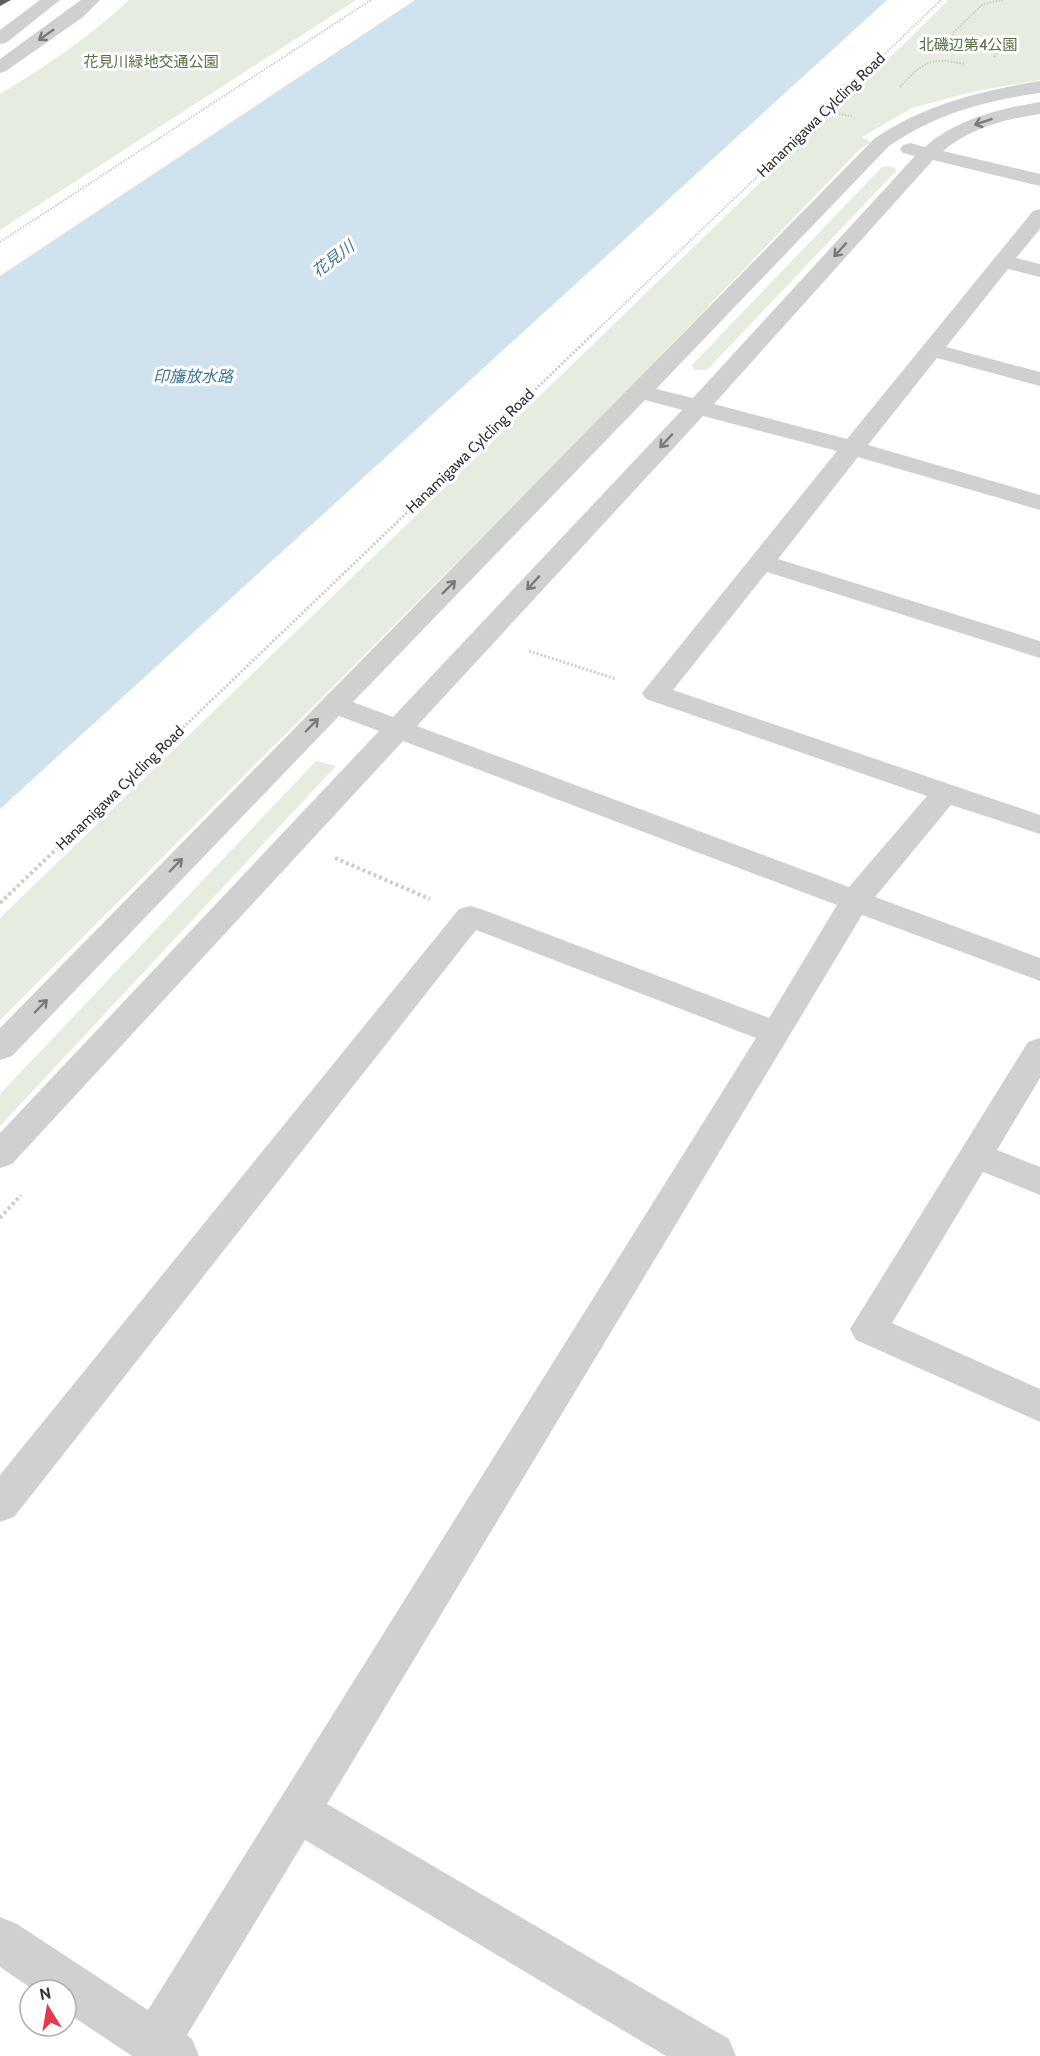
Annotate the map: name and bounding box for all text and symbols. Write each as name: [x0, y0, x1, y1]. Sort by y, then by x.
one-way arrow: [39, 29, 55, 41]
park label: 北磯辺第4公園: [919, 36, 1017, 54]
street label: Hanamigawa Cylcling Road: [753, 49, 889, 181]
park label: 花見川緑地交通公園: [83, 53, 219, 71]
one-way arrow: [974, 117, 993, 128]
water label: 花見川: [308, 236, 359, 281]
one-way arrow: [833, 242, 847, 257]
water label: 印旛放水路: [153, 367, 235, 386]
street label: Hanamigawa Cylcling Road: [402, 385, 538, 517]
one-way arrow: [659, 433, 674, 448]
one-way arrow: [526, 575, 540, 590]
one-way arrow: [441, 579, 456, 594]
one-way arrow: [305, 718, 319, 733]
street label: Hanamigawa Cylcling Road: [52, 722, 188, 854]
one-way arrow: [169, 858, 184, 873]
one-way arrow: [33, 998, 48, 1013]
north arrow: [18, 1978, 78, 2038]
text: N: [38, 1983, 53, 2004]

